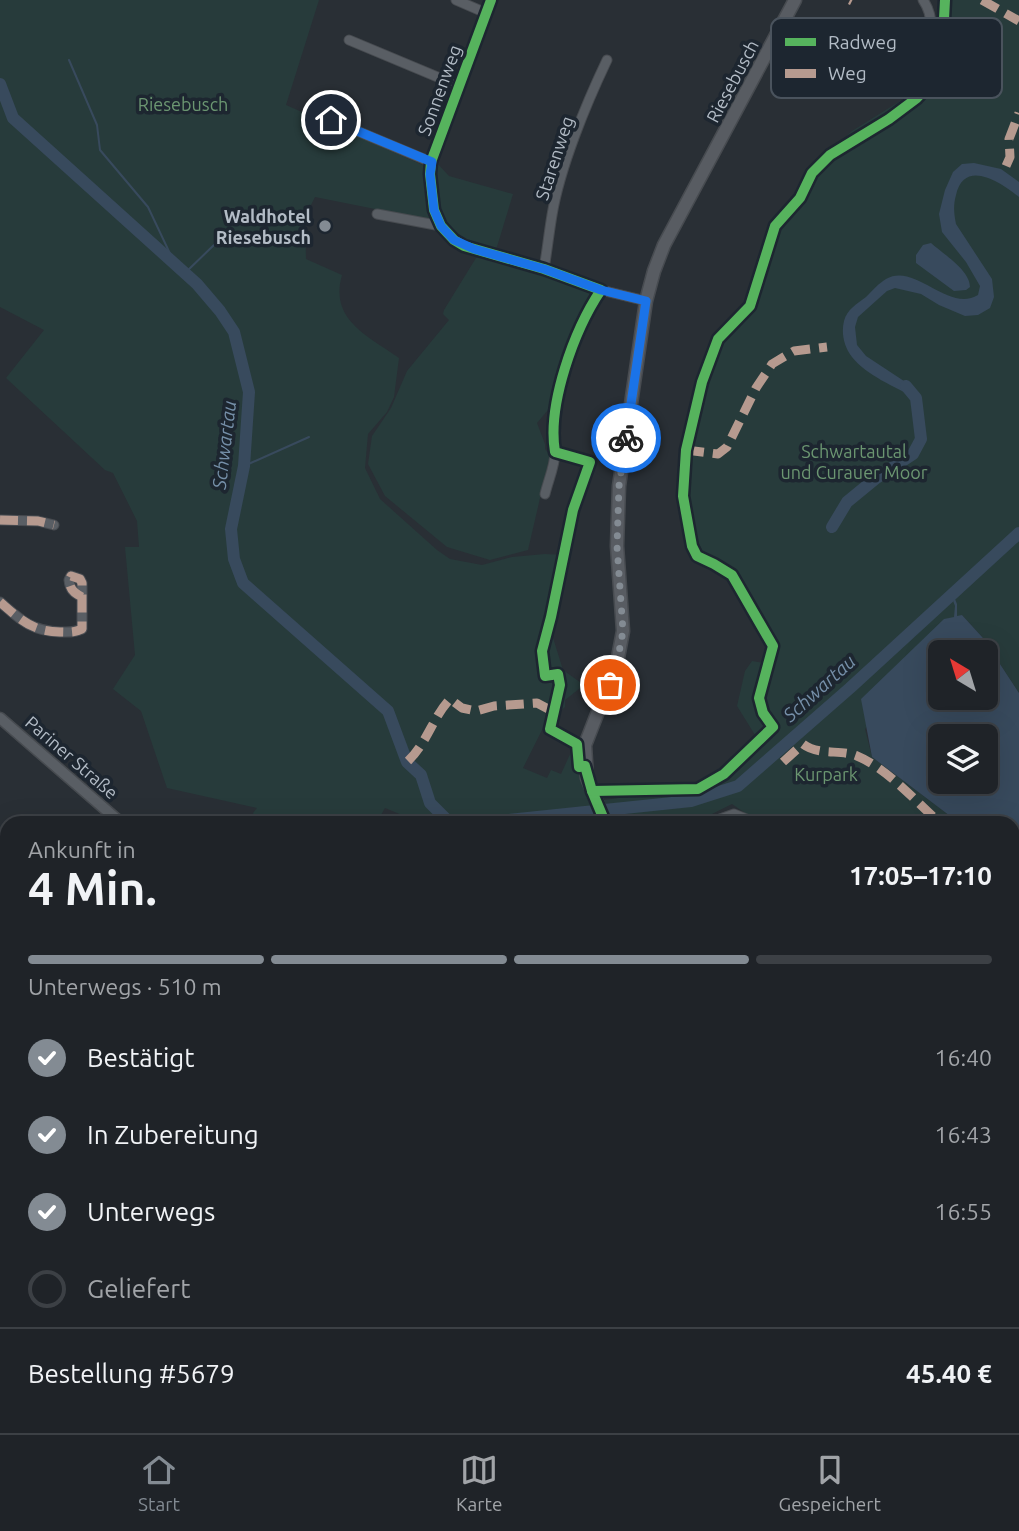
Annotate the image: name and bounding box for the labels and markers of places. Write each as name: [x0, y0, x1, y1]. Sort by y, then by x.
pin: [301, 90, 361, 150]
place label: Waldhotel Riesebusch: [216, 206, 312, 247]
marker: Waldhotel Riesebusch: [317, 218, 333, 234]
pin: [580, 655, 640, 715]

